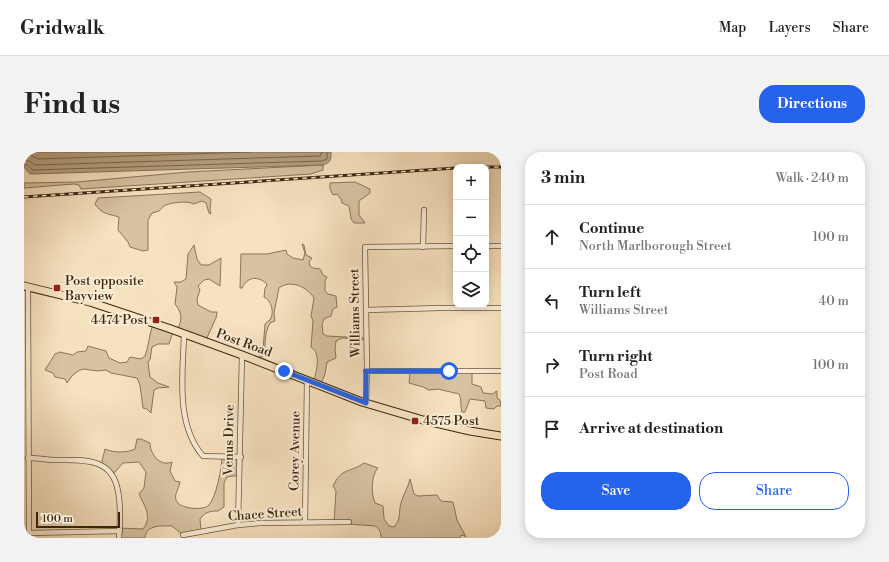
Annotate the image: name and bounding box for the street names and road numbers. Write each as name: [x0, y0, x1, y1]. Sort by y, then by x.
street label: Williams Street: [346, 268, 364, 359]
street label: Post Road: [214, 325, 275, 361]
street label: Venus Drive: [220, 404, 238, 477]
street label: Corey Avenue: [286, 410, 304, 491]
street label: Chace Street: [227, 503, 303, 525]

